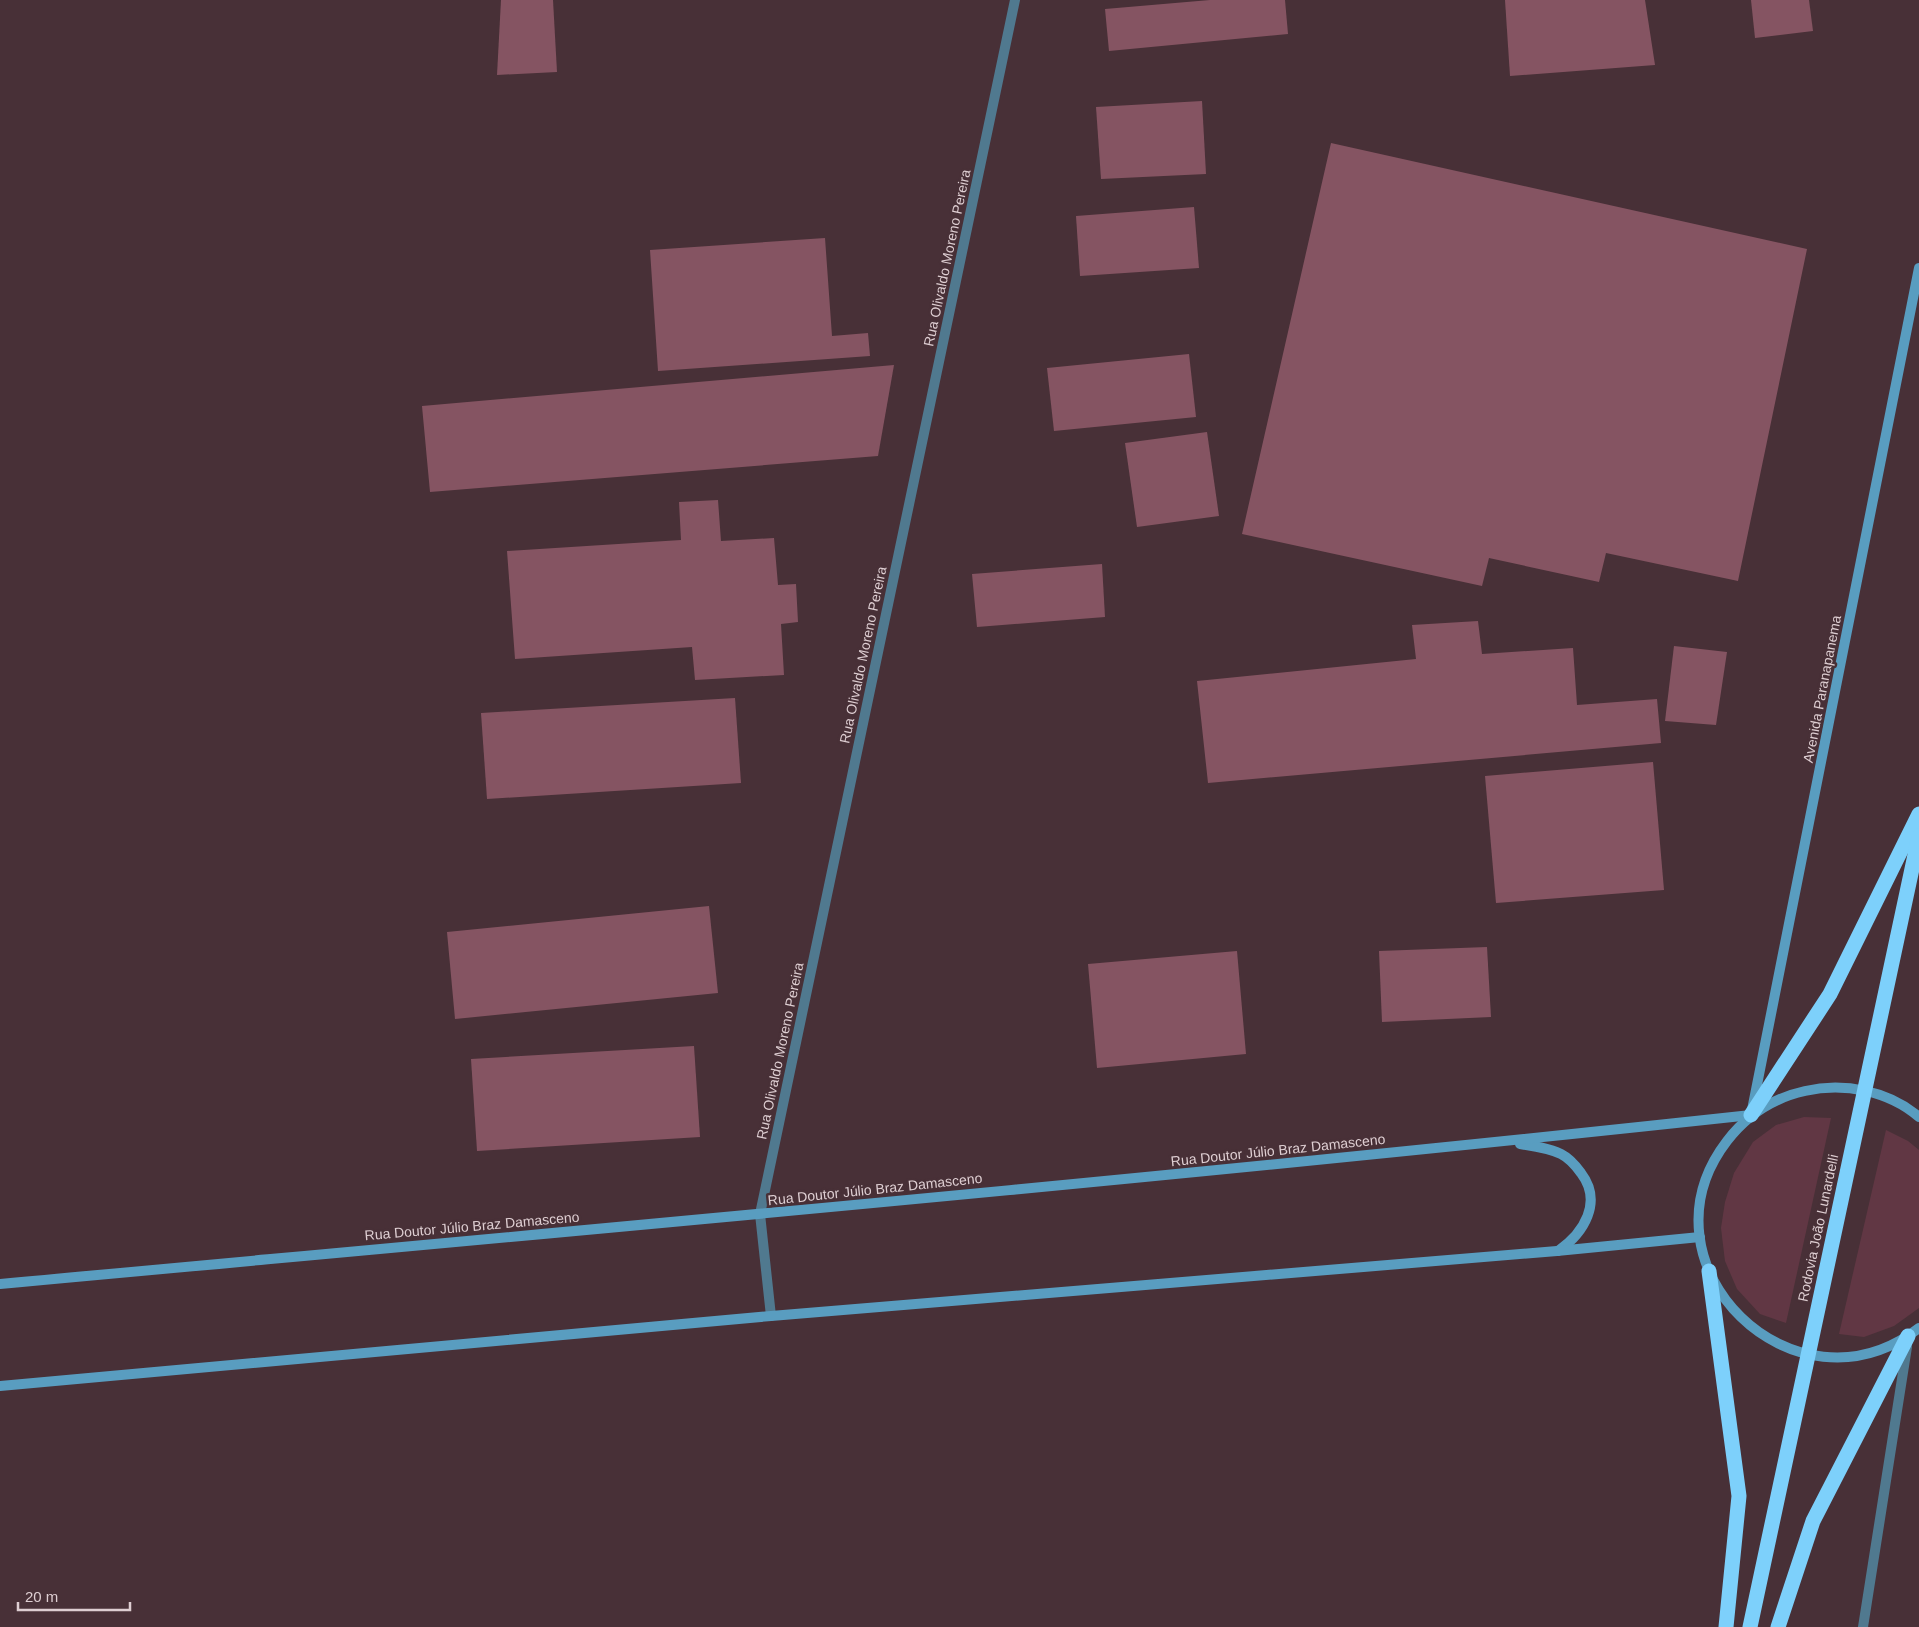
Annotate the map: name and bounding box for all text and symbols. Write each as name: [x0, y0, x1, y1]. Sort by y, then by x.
street label: Rua Olivaldo Moreno Pereira: [920, 168, 974, 348]
street label: Rua Olivaldo Moreno Pereira: [836, 565, 890, 745]
street label: Avenida Paranapanema: [1800, 614, 1844, 764]
street label: Rua Olivaldo Moreno Pereira: [753, 961, 807, 1141]
street label: Rua Doutor Júlio Braz Damasceno: [1170, 1131, 1386, 1169]
street label: Rodovia João Lunardelli: [1795, 1153, 1841, 1303]
street label: Rua Doutor Júlio Braz Damasceno: [767, 1170, 983, 1208]
street label: Rua Doutor Júlio Braz Damasceno: [364, 1209, 580, 1243]
scale bar: [18, 1580, 130, 1612]
text: 20 m: [25, 1588, 58, 1605]

